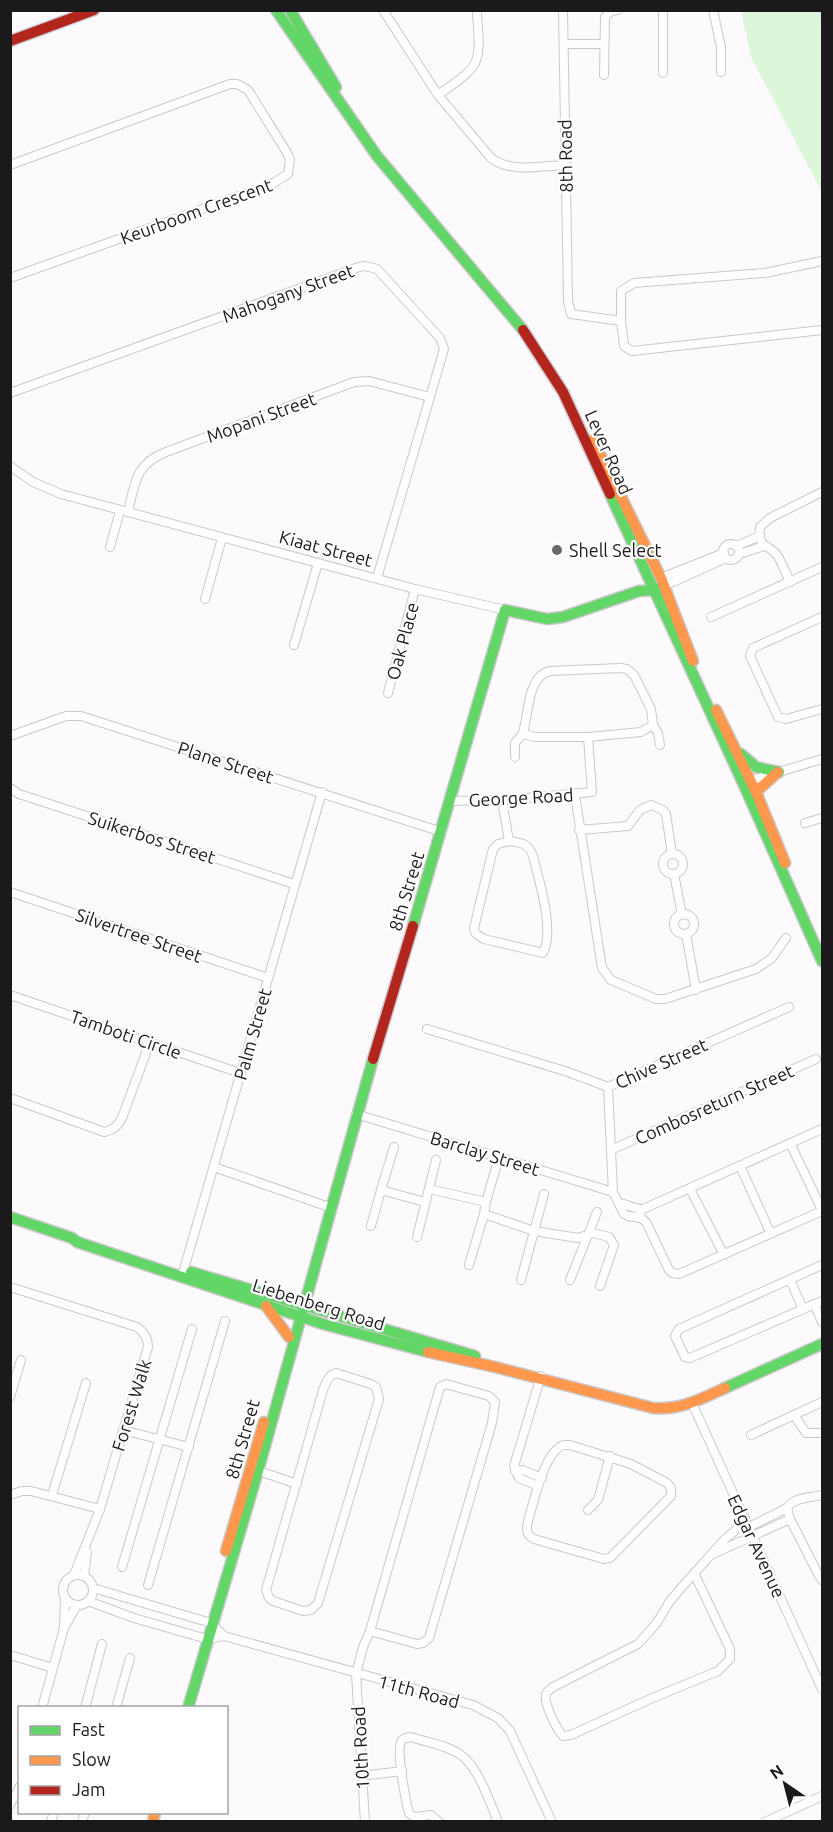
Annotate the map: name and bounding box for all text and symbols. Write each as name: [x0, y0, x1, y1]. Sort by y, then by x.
street label: 8th Road: [554, 119, 576, 193]
street label: Keurboom Crescent: [117, 174, 275, 248]
street label: Mahogany Street: [220, 260, 356, 326]
street label: Mopani Street: [204, 388, 318, 446]
street label: Lever Road: [582, 407, 636, 497]
street label: Kiaat Street: [277, 526, 375, 570]
place label: Shell Select: [569, 540, 662, 560]
marker: Shell Select: [550, 543, 564, 557]
street label: Oak Place: [382, 600, 422, 682]
street label: Plane Street: [176, 737, 276, 787]
street label: George Road: [468, 784, 574, 810]
street label: Suikerbos Street: [86, 807, 218, 867]
street label: 8th Street: [384, 849, 428, 933]
street label: Silvertree Street: [73, 904, 205, 966]
street label: Palm Street: [229, 986, 275, 1082]
street label: Tamboti Circle: [68, 1006, 184, 1062]
street label: Chive Street: [612, 1034, 710, 1092]
street label: Combosreturn Street: [632, 1060, 796, 1148]
street label: Barclay Street: [428, 1127, 542, 1179]
street label: Liebenberg Road: [250, 1274, 388, 1334]
street label: Forest Walk: [108, 1357, 154, 1453]
street label: 8th Street: [221, 1397, 263, 1481]
street label: Edgar Avenue: [724, 1491, 790, 1601]
street label: 11th Road: [376, 1671, 462, 1711]
legend: [18, 1706, 228, 1814]
street label: 10th Road: [348, 1706, 372, 1790]
text: Fast: [72, 1719, 105, 1739]
text: Slow: [72, 1749, 111, 1769]
north arrow: [755, 1754, 815, 1814]
text: N: [766, 1761, 786, 1783]
text: Jam: [72, 1779, 106, 1799]

